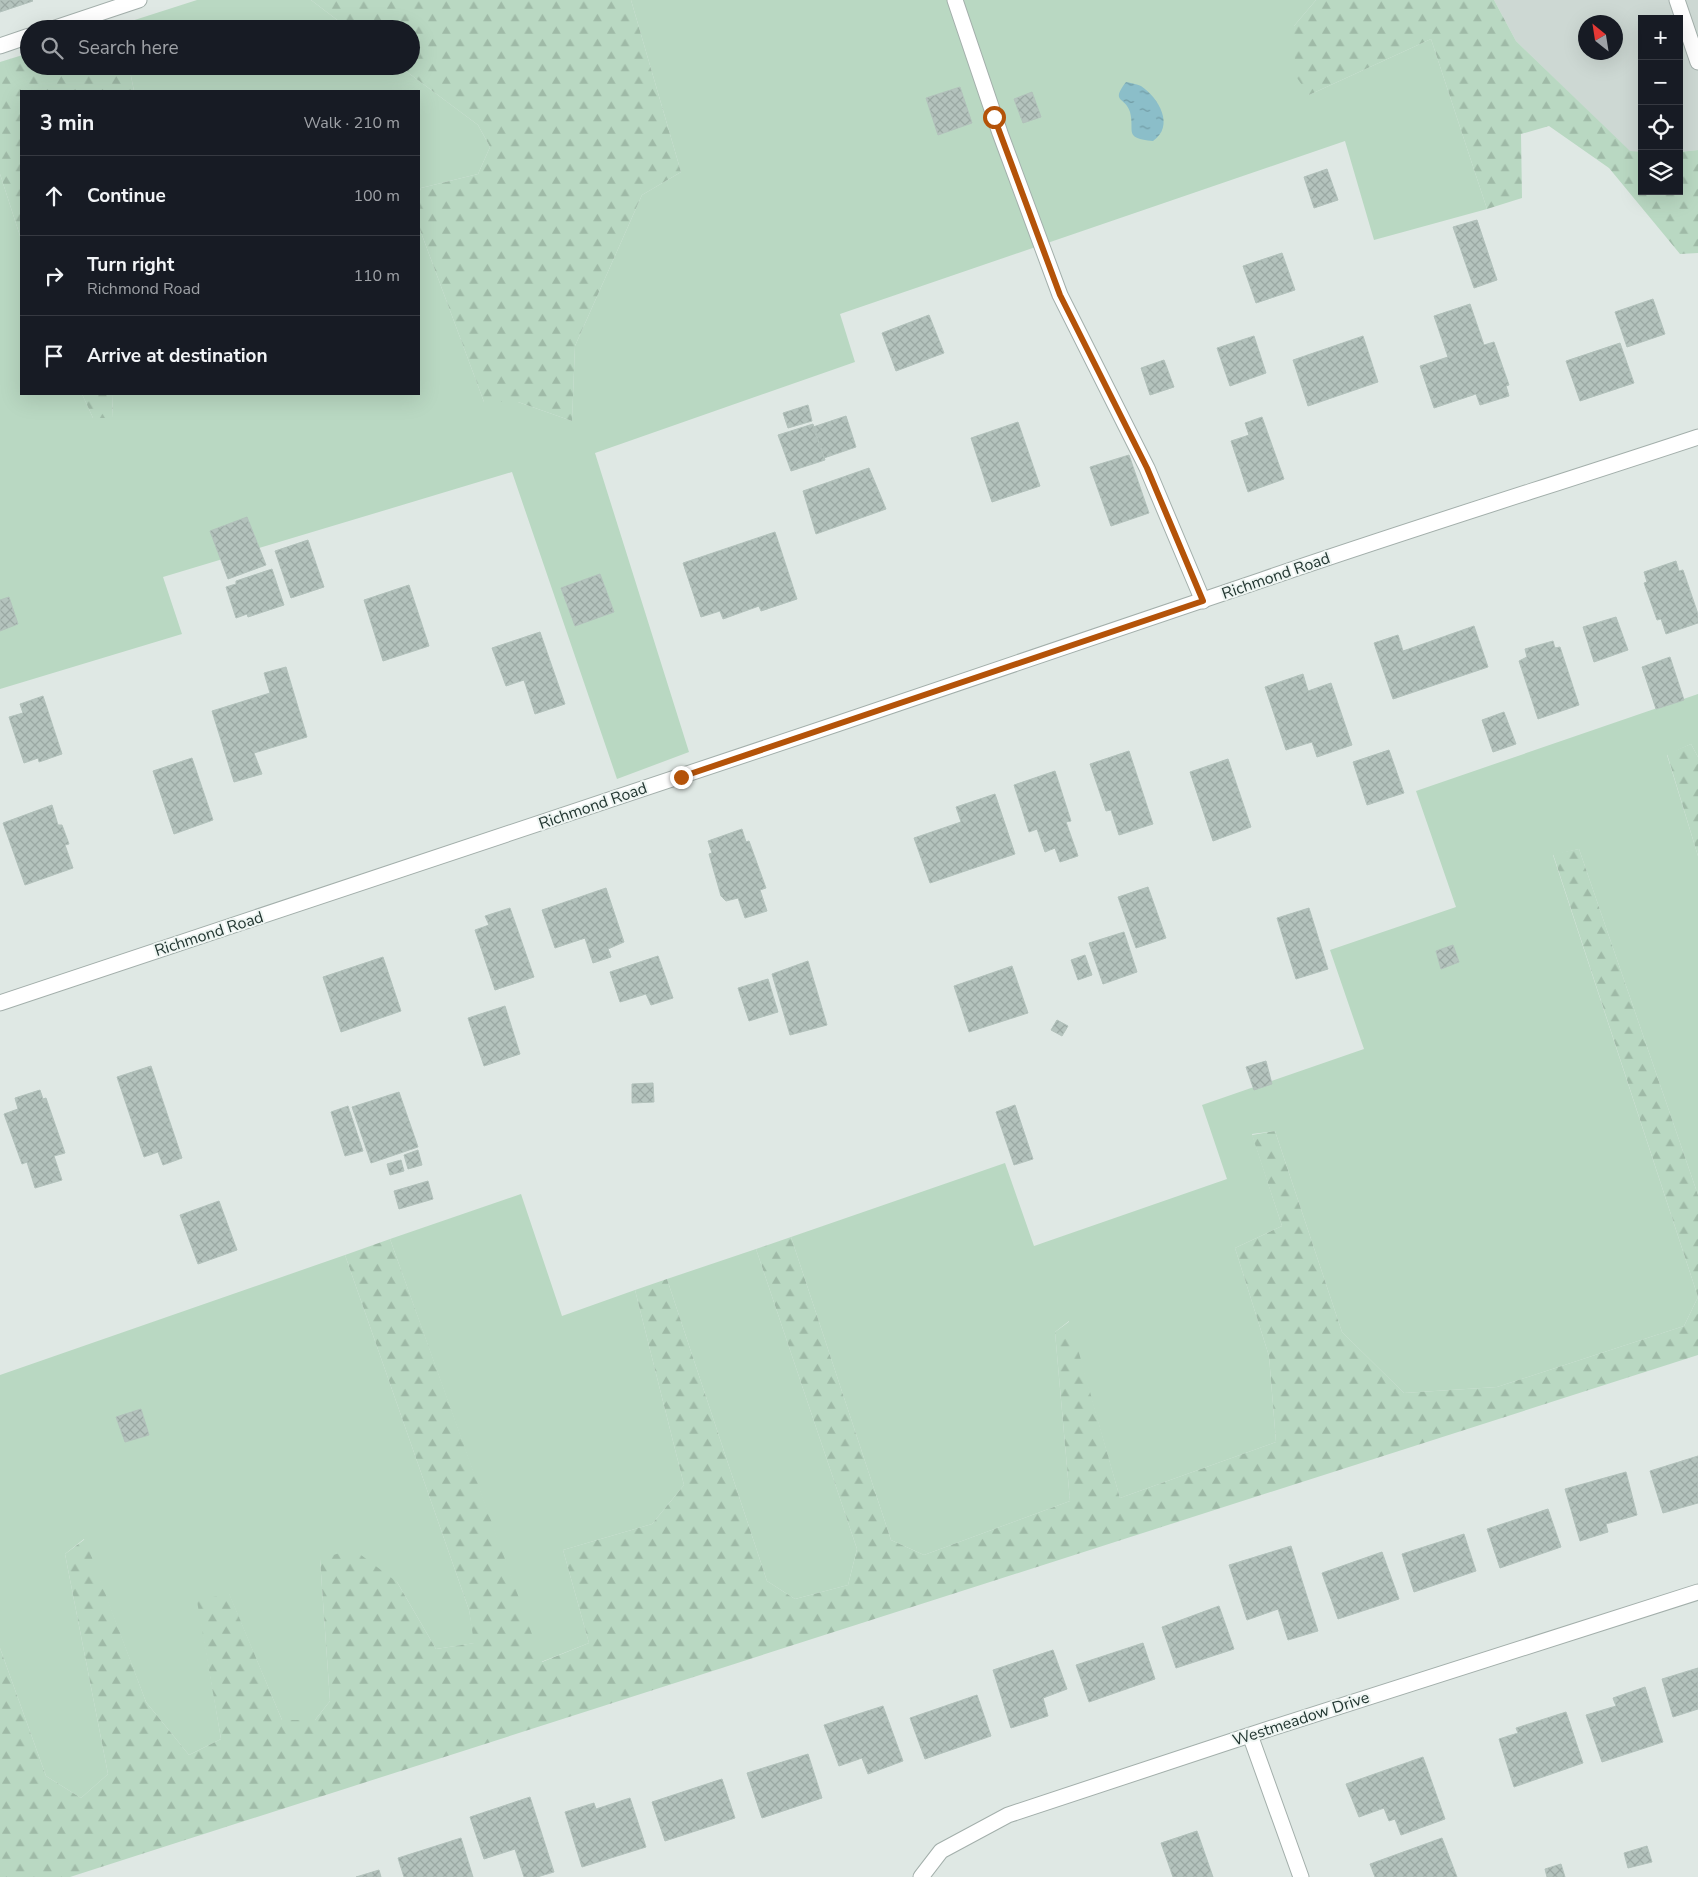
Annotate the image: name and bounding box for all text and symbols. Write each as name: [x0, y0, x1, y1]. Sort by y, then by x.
north arrow: [1578, 15, 1623, 60]
map controls: [1638, 15, 1683, 195]
button: +: [1638, 15, 1683, 60]
search box: [20, 20, 420, 75]
icon: search: [38, 34, 66, 62]
text: Search here: [78, 35, 179, 61]
button: −: [1638, 60, 1683, 105]
button: locate: [1638, 105, 1683, 150]
route start: [983, 106, 1006, 129]
text: 3 min: [40, 109, 94, 137]
text: Walk · 210 m: [304, 112, 400, 134]
button: layers: [1638, 150, 1683, 195]
icon: ahead: [40, 182, 68, 210]
text: Continue: [87, 183, 166, 209]
text: 100 m: [353, 185, 400, 207]
text: Turn right: [87, 252, 174, 278]
icon: right: [40, 262, 68, 290]
text: 110 m: [353, 265, 400, 287]
text: Richmond Road: [87, 278, 200, 300]
icon: arrive: [40, 342, 68, 370]
text: Arrive at destination: [87, 343, 268, 369]
street label: Richmond Road: [1219, 547, 1333, 605]
route end: [670, 766, 693, 789]
street label: Richmond Road: [536, 777, 650, 835]
street label: Richmond Road: [152, 906, 266, 962]
street label: Westmeadow Drive: [1230, 1686, 1372, 1752]

